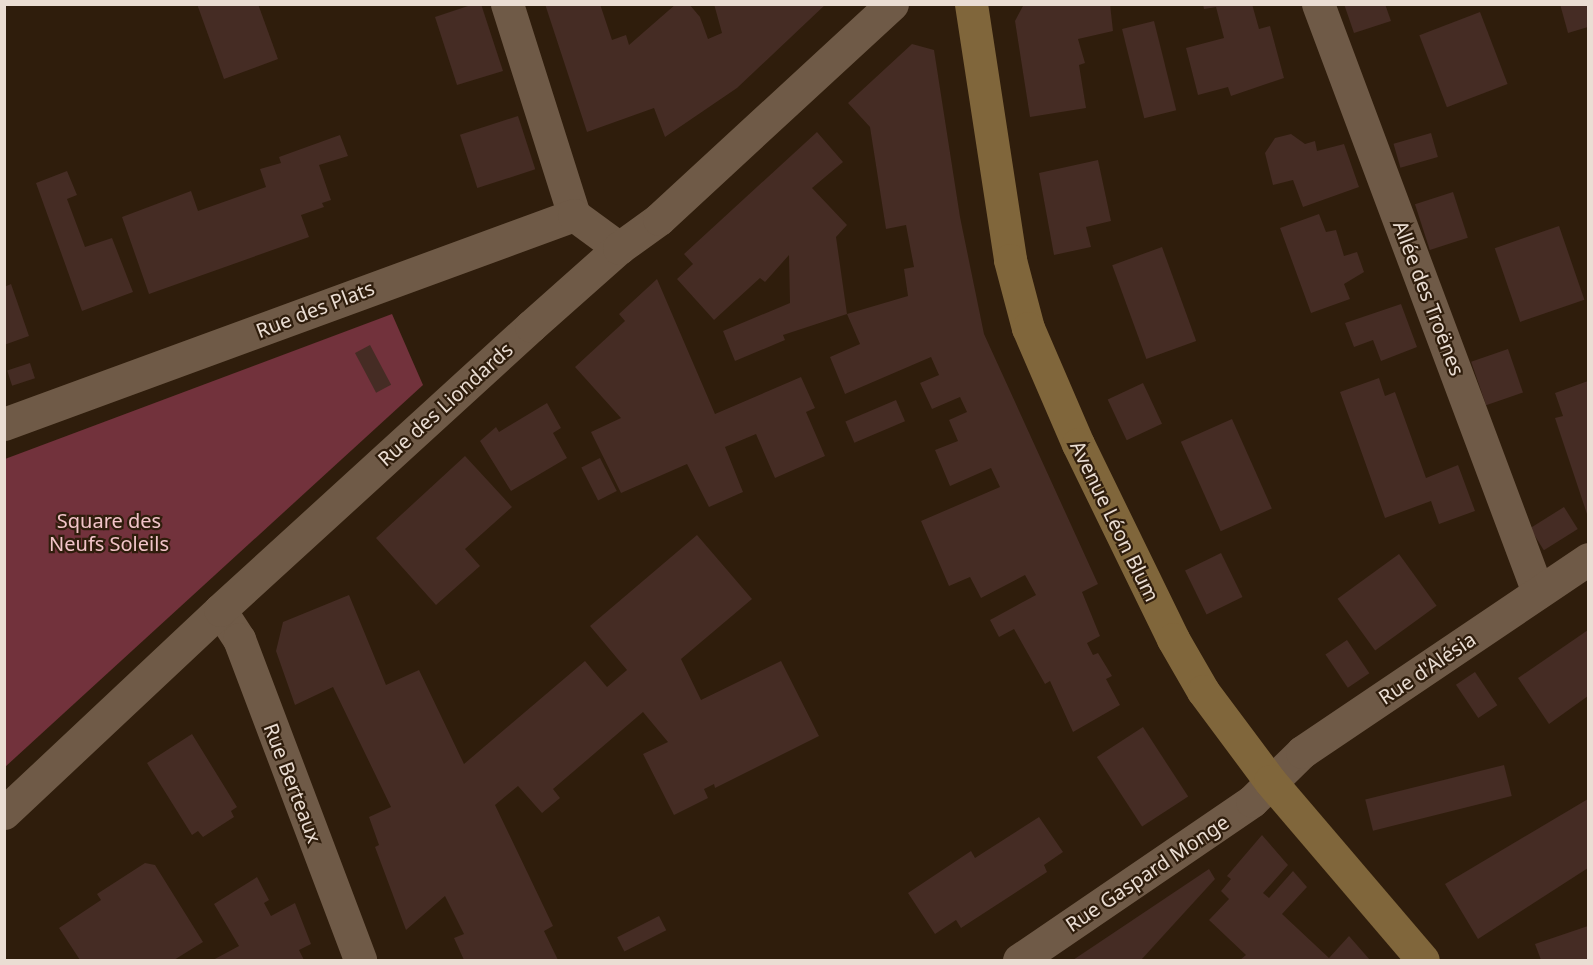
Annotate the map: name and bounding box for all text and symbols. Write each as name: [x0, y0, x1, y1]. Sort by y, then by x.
street label: Allée des Troënes: [1388, 217, 1470, 379]
street label: Rue des Plats: [252, 275, 378, 343]
street label: Rue des Liondards: [373, 337, 517, 471]
street label: Avenue Léon Blum: [1066, 437, 1164, 605]
park label: Square des Neufs Soleils: [49, 509, 169, 556]
street label: Rue d'Alésia: [1374, 627, 1480, 709]
street label: Rue Berteaux: [259, 720, 327, 846]
street label: Rue Gaspard Monge: [1061, 809, 1233, 937]

